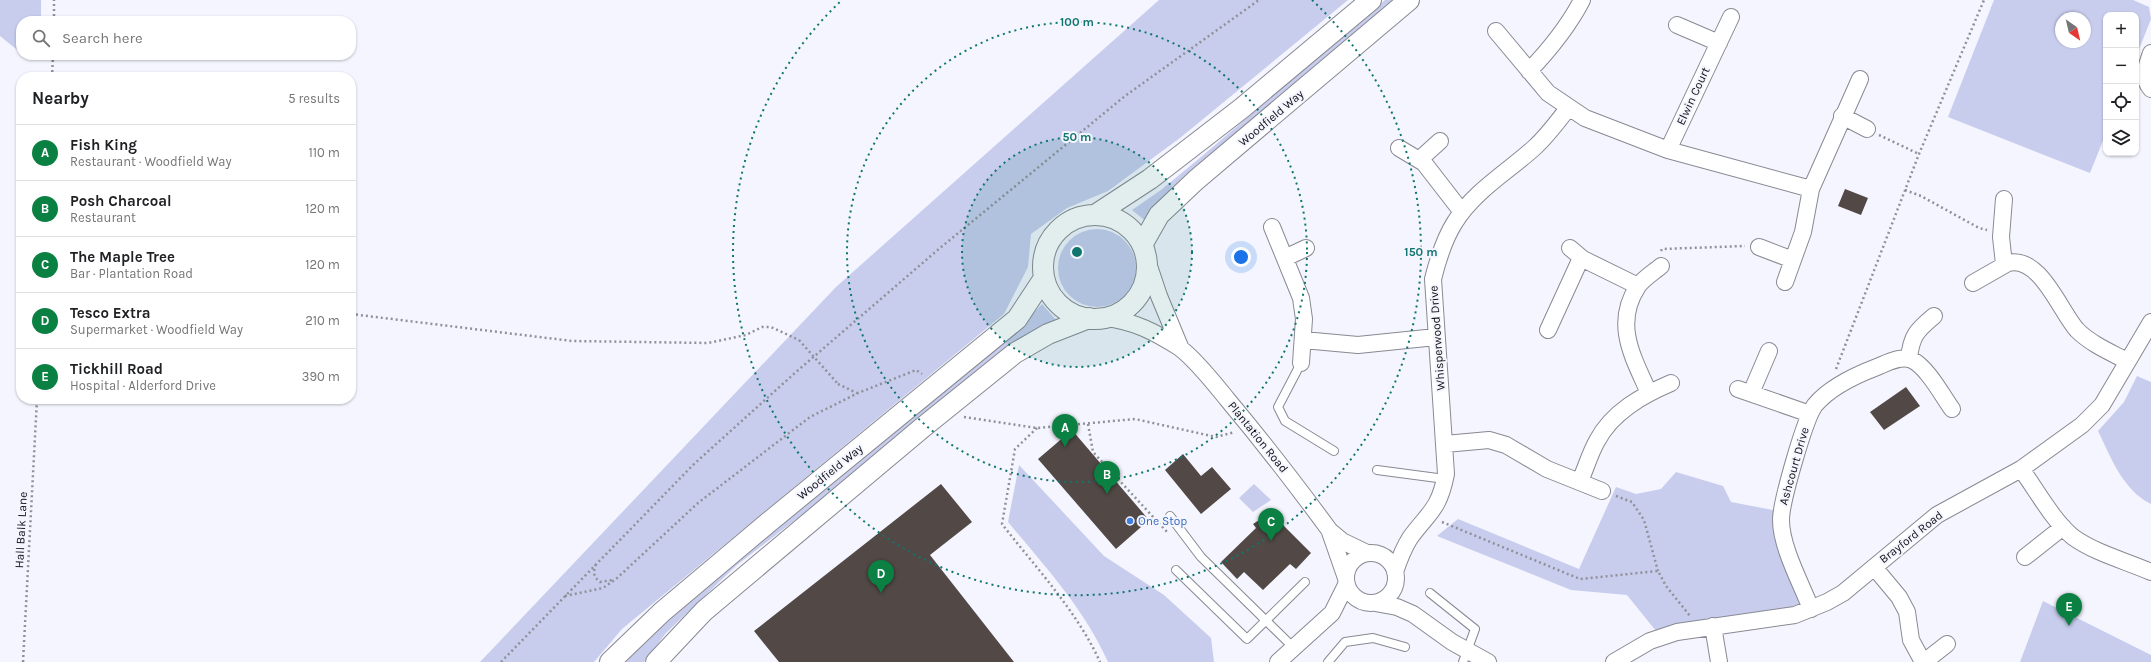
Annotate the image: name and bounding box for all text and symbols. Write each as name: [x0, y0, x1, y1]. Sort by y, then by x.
north arrow: [2055, 12, 2091, 48]
map controls: [2103, 12, 2139, 156]
button: +: [2103, 12, 2139, 48]
text: 100 m: [1060, 15, 1094, 29]
search box: [16, 16, 356, 60]
icon: search: [30, 27, 52, 49]
text: Search here: [62, 29, 143, 47]
button: −: [2103, 48, 2139, 84]
street label: Elwin Court: [1673, 64, 1713, 127]
button: locate: [2103, 84, 2139, 120]
street label: Woodfield Way: [1236, 87, 1307, 149]
text: Nearby: [32, 88, 89, 108]
text: 5 results: [288, 91, 340, 106]
button: layers: [2103, 120, 2139, 156]
text: 50 m: [1063, 130, 1092, 144]
text: Fish King: [70, 136, 137, 154]
text: A: [41, 145, 49, 160]
text: 110 m: [308, 145, 340, 160]
text: Restaurant · Woodfield Way: [70, 154, 231, 169]
text: Posh Charcoal: [70, 192, 172, 210]
text: B: [41, 201, 49, 216]
text: 120 m: [305, 201, 340, 216]
text: Restaurant: [70, 210, 136, 225]
centre of rings: [1070, 245, 1084, 259]
text: 150 m: [1404, 245, 1438, 259]
your location: [1231, 247, 1251, 267]
text: The Maple Tree: [70, 248, 175, 266]
text: C: [41, 257, 49, 272]
text: 120 m: [305, 257, 340, 272]
text: Bar · Plantation Road: [70, 266, 193, 281]
street label: Whisperwood Drive: [1426, 285, 1448, 391]
text: Tesco Extra: [70, 304, 151, 322]
text: D: [41, 313, 49, 328]
text: 210 m: [305, 313, 340, 328]
text: Supermarket · Woodfield Way: [70, 322, 243, 337]
text: Tickhill Road: [70, 360, 163, 378]
text: E: [41, 369, 49, 384]
text: 390 m: [302, 369, 340, 384]
text: Hospital · Alderford Drive: [70, 378, 216, 393]
street label: Plantation Road: [1225, 399, 1291, 475]
pin: A: [1052, 414, 1078, 447]
street label: Ashcourt Drive: [1776, 426, 1812, 506]
street label: Woodfield Way: [794, 441, 866, 503]
pin: B: [1094, 461, 1120, 494]
street label: Hall Balk Lane: [12, 491, 30, 569]
pin: C: [1258, 508, 1284, 541]
street label: Brayford Road: [1877, 508, 1945, 566]
place label: One Stop: [1138, 514, 1187, 528]
marker: One Stop: [1125, 516, 1135, 526]
pin: D: [868, 560, 894, 593]
pin: E: [2056, 593, 2082, 626]

